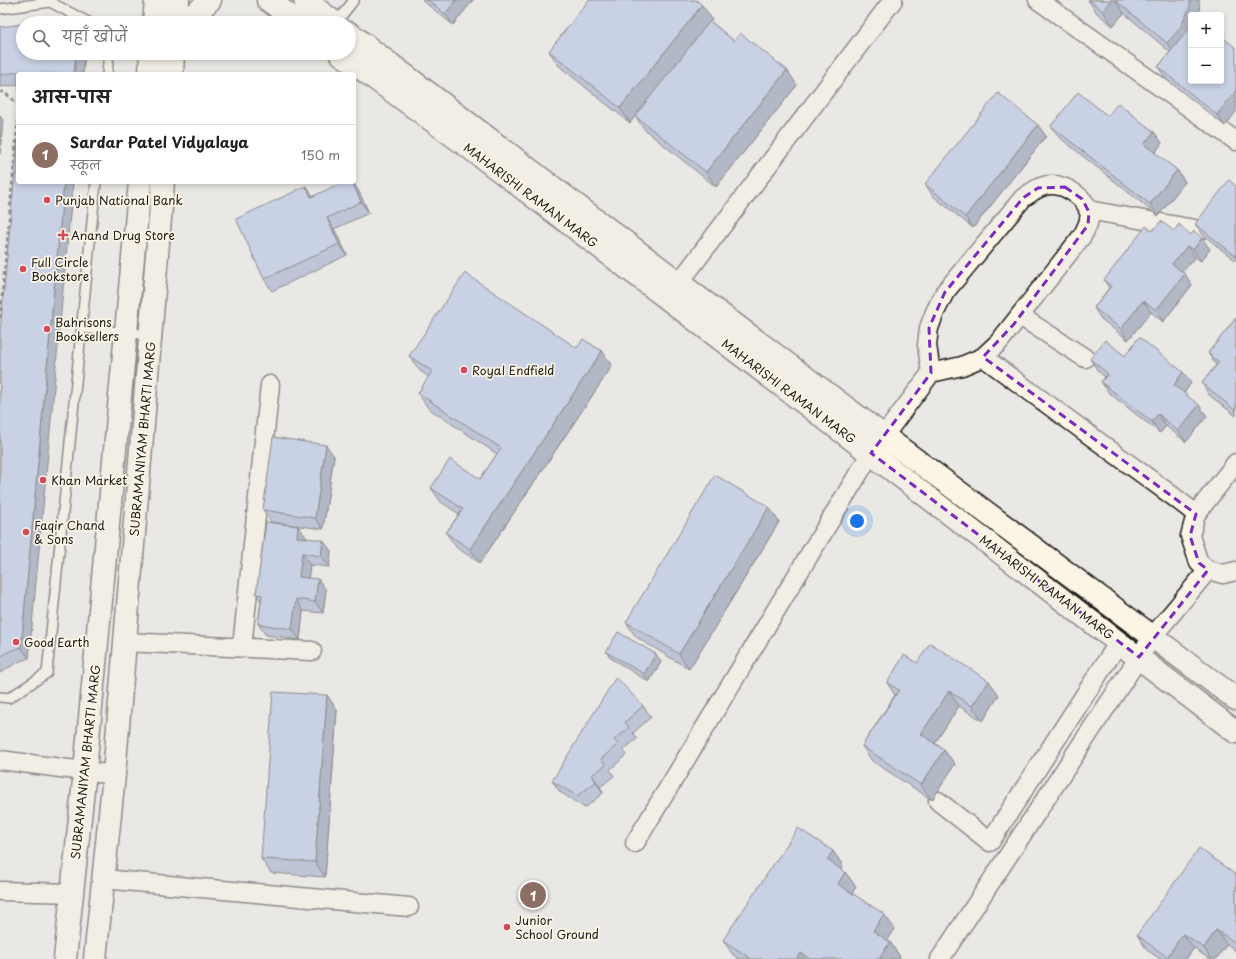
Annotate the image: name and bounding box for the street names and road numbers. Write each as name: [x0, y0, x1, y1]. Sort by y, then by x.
street label: MAHARISHI RAMAN MARG: [460, 138, 602, 252]
street label: MAHARISHI RAMAN MARG: [718, 334, 860, 448]
street label: SUBRAMANIYAM BHARTI MARG: [125, 341, 159, 537]
street label: MAHARISHI RAMAN MARG: [976, 530, 1118, 644]
street label: SUBRAMANIYAM BHARTI MARG: [66, 664, 104, 860]

